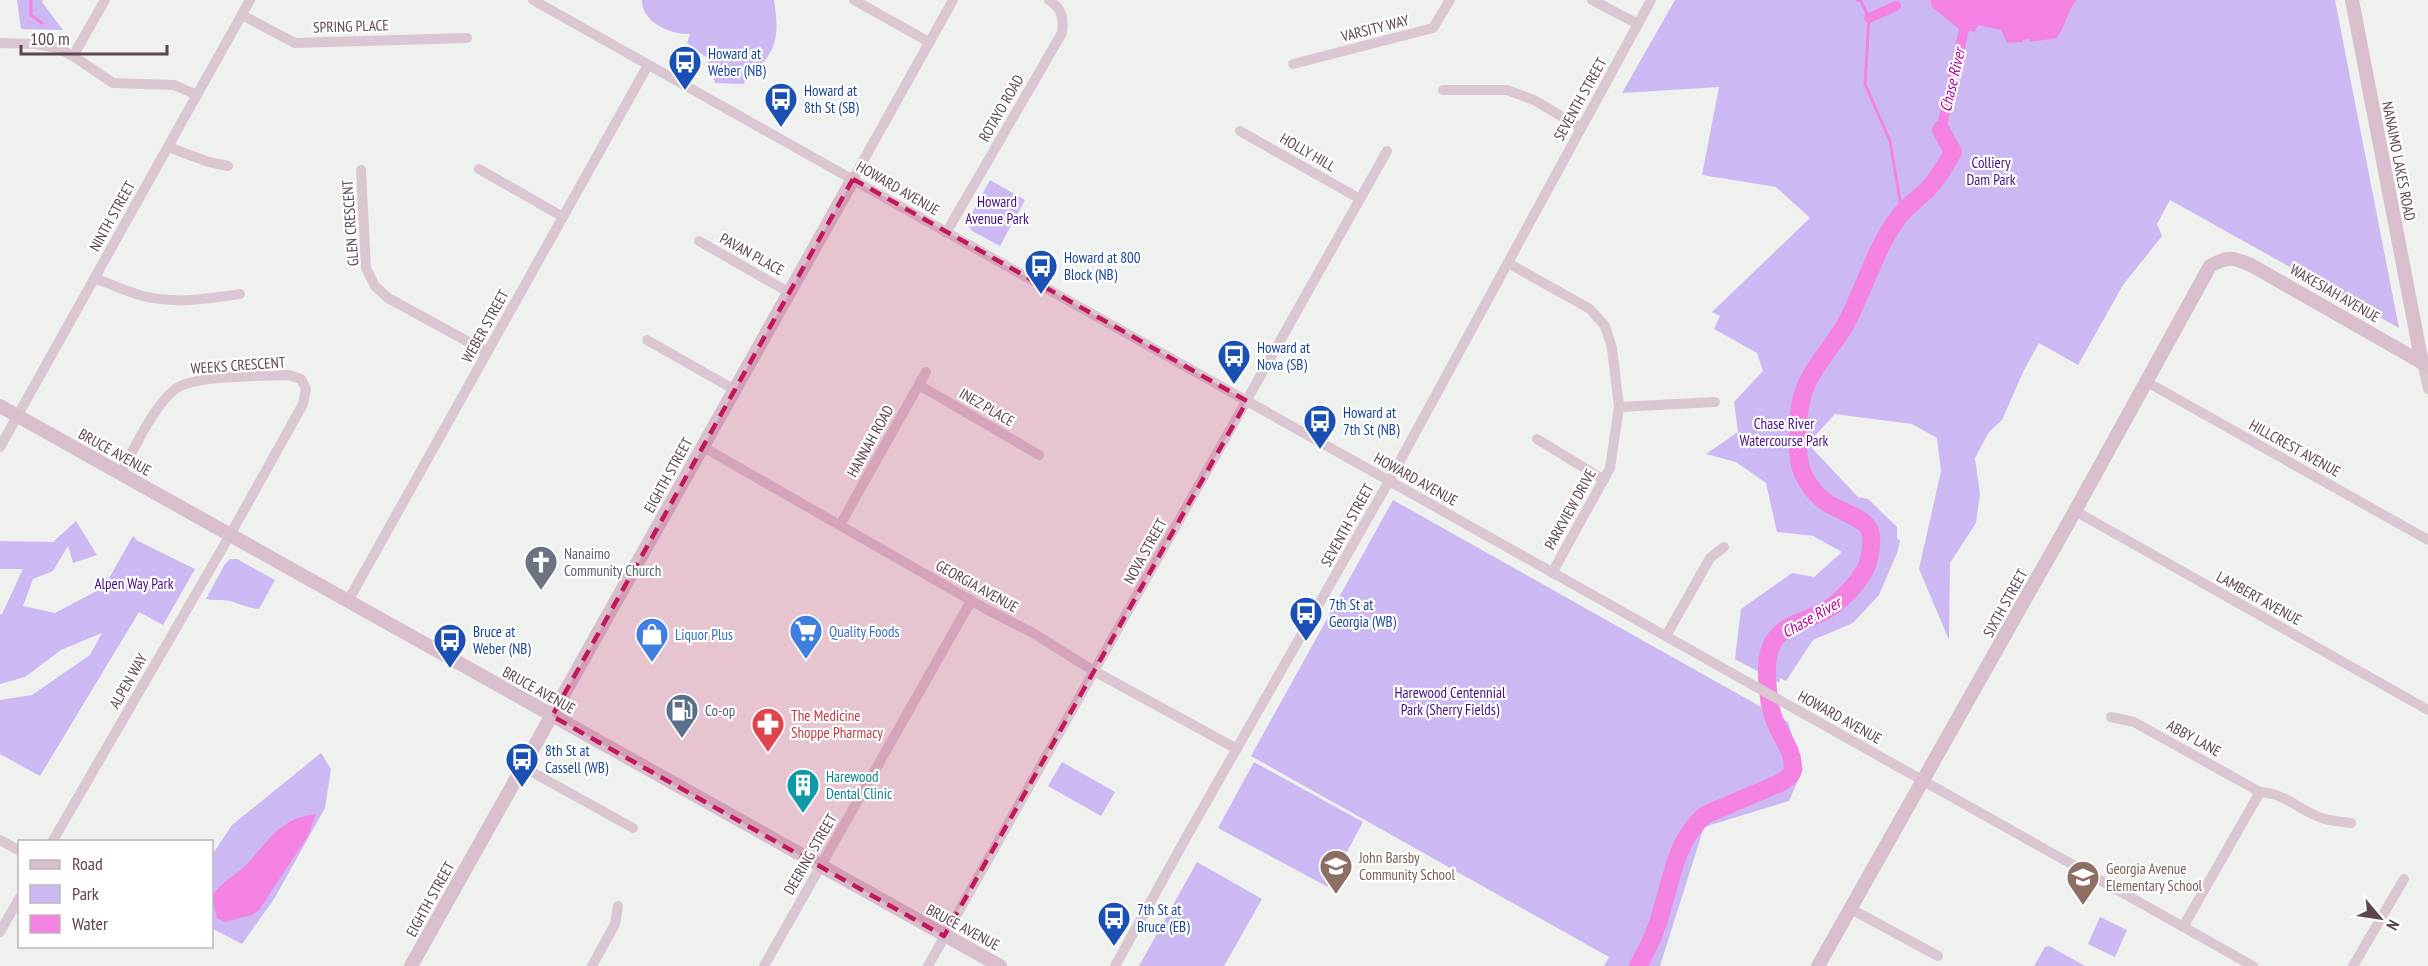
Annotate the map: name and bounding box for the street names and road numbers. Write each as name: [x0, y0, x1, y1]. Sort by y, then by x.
street label: VARSITY WAY: [1338, 10, 1411, 46]
street label: SPRING PLACE: [313, 15, 389, 37]
street label: SEVENTH STREET: [1549, 54, 1611, 144]
street label: ROTAYO ROAD: [974, 71, 1028, 145]
street label: NANAIMO LAKES ROAD: [2378, 100, 2420, 222]
street label: HOLLY HILL: [1277, 128, 1340, 176]
street label: HOWARD AVENUE: [853, 157, 943, 219]
street label: NINTH STREET: [85, 177, 139, 254]
street label: GLEN CRESCENT: [337, 179, 362, 267]
street label: PAVAN PLACE: [717, 229, 787, 279]
street label: WAKESIAH AVENUE: [2287, 260, 2383, 326]
street label: WEBER STREET: [457, 286, 513, 366]
street label: WEEKS CRESCENT: [190, 352, 286, 378]
street label: INEZ PLACE: [956, 384, 1018, 430]
street label: HANNAH ROAD: [842, 402, 898, 480]
street label: HILLCREST AVENUE: [2246, 415, 2344, 481]
street label: BRUCE AVENUE: [75, 424, 155, 480]
street label: EIGHTH STREET: [640, 434, 697, 516]
street label: HOWARD AVENUE: [1371, 448, 1461, 510]
street label: PARKVIEW DRIVE: [1540, 465, 1600, 553]
street label: SEVENTH STREET: [1316, 480, 1378, 570]
street label: NOVA STREET: [1119, 515, 1171, 587]
street label: GEORGIA AVENUE: [932, 556, 1022, 616]
street label: SIXTH STREET: [1979, 565, 2032, 640]
street label: LAMBERT AVENUE: [2213, 567, 2305, 629]
street label: ALPEN WAY: [105, 650, 151, 712]
street label: BRUCE AVENUE: [499, 662, 579, 718]
street label: HOWARD AVENUE: [1795, 686, 1885, 748]
street label: ABBY LANE: [2164, 715, 2224, 761]
street label: DEERING STREET: [779, 810, 841, 898]
street label: EIGHTH STREET: [402, 858, 459, 940]
street label: BRUCE AVENUE: [923, 900, 1003, 954]

